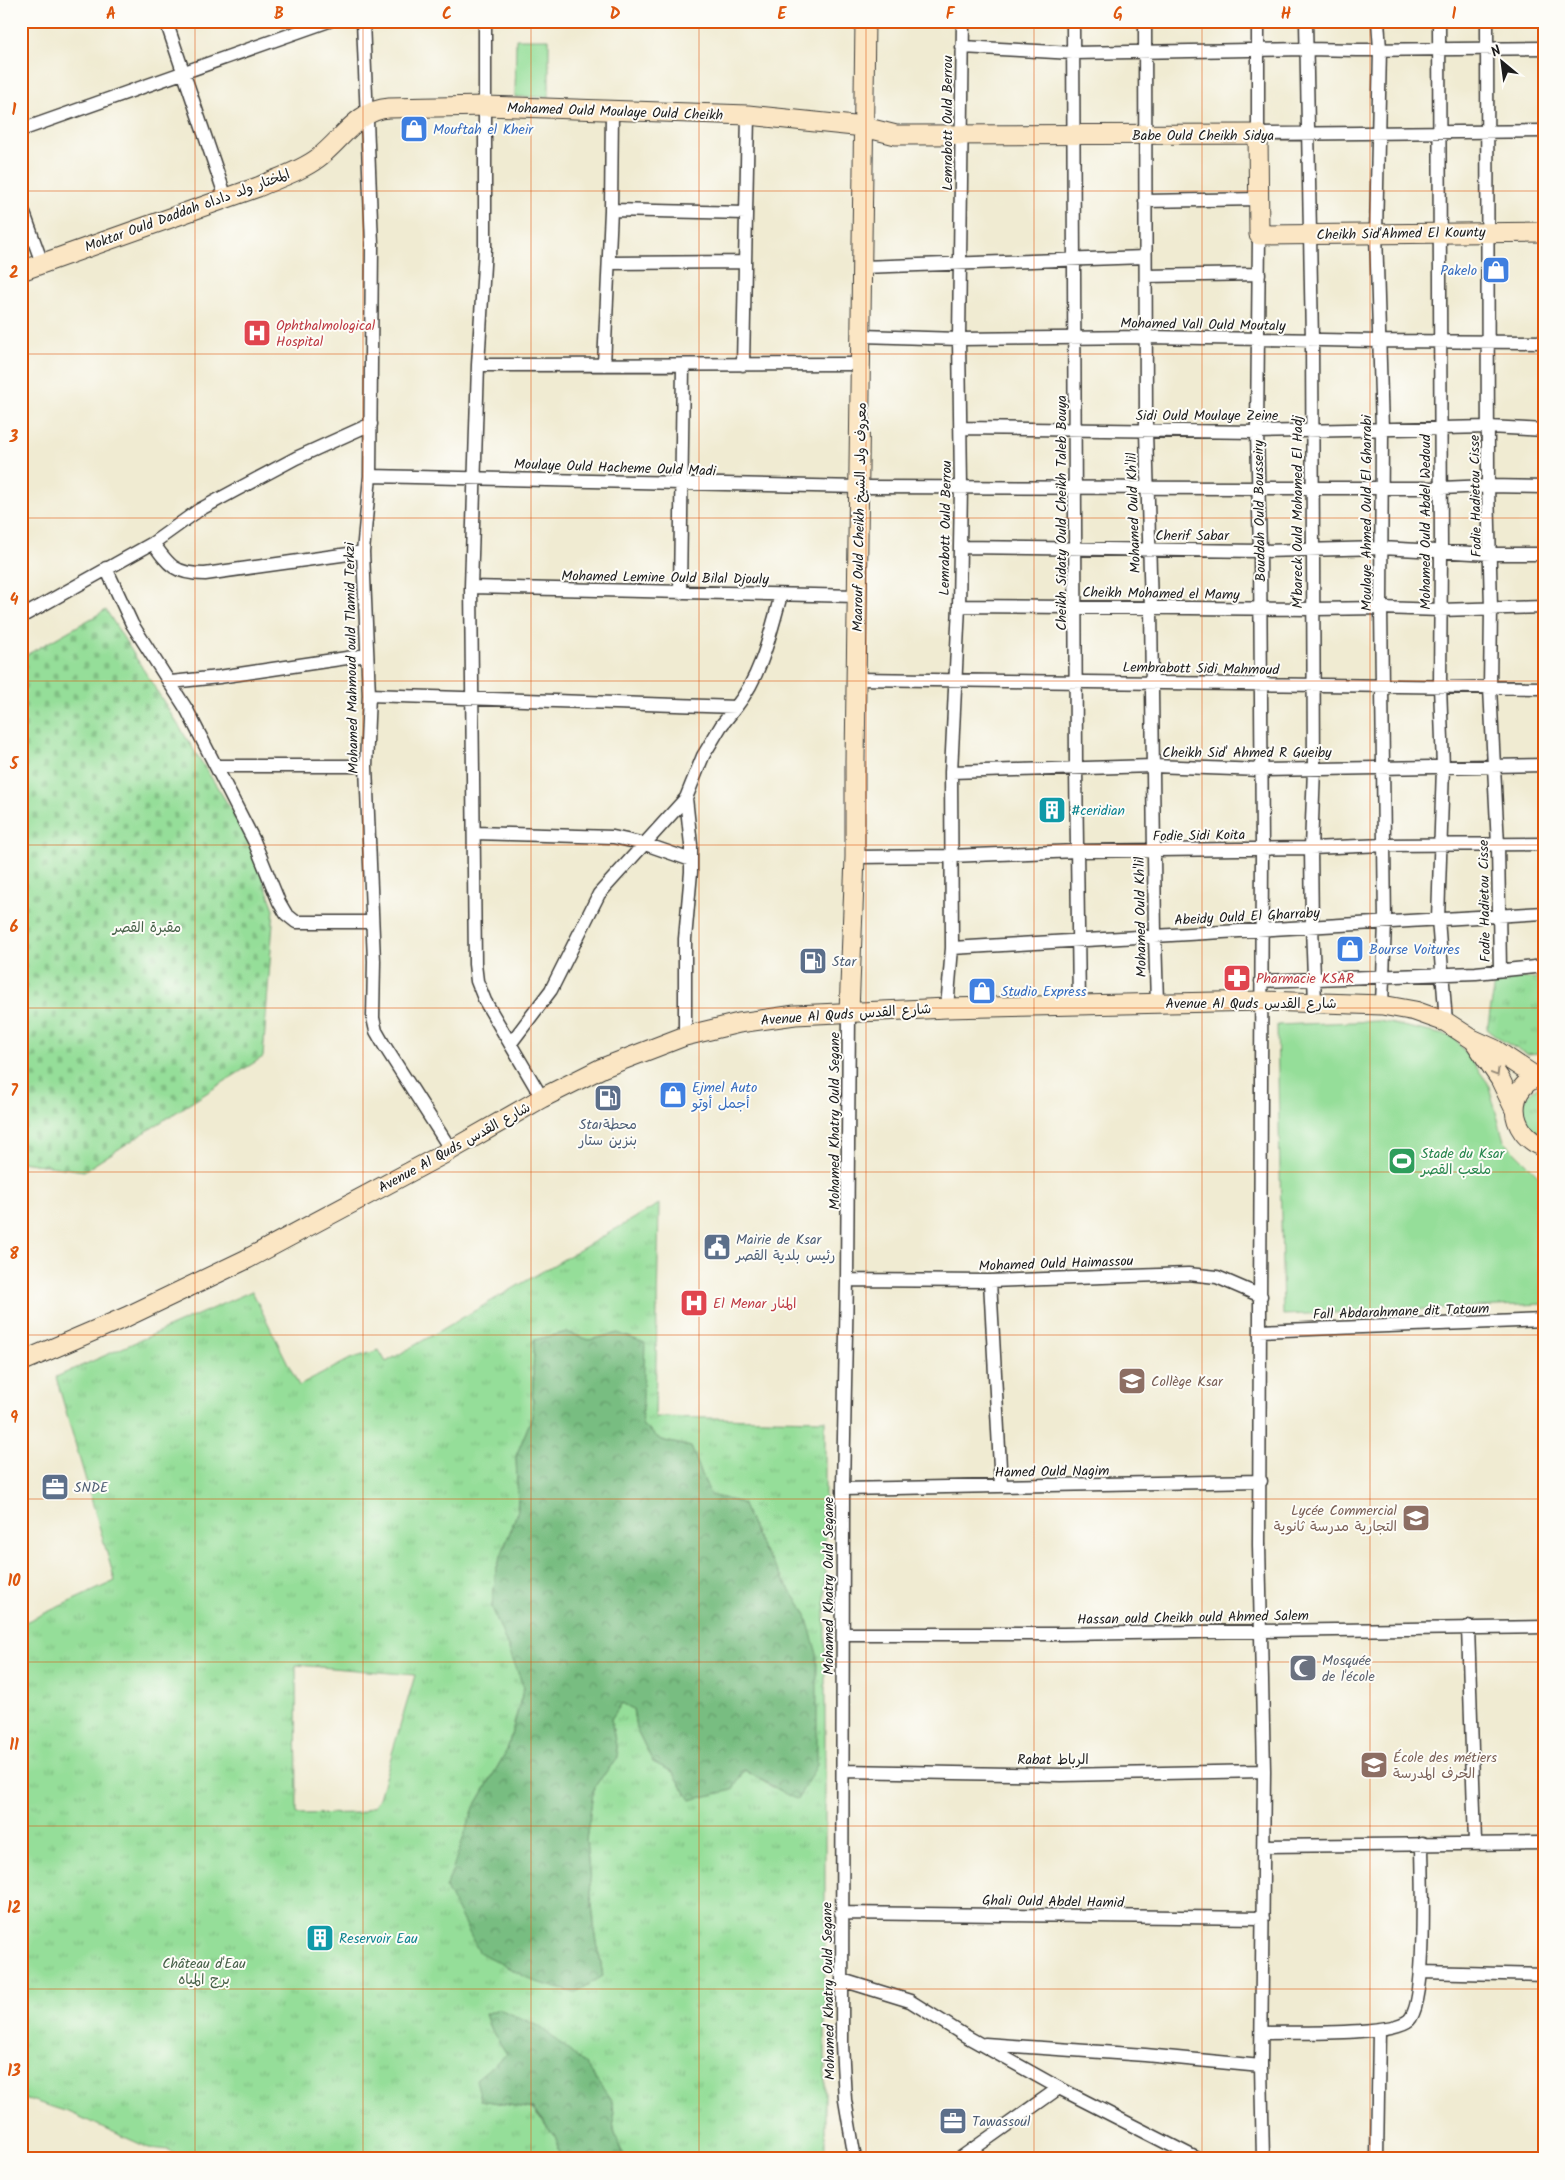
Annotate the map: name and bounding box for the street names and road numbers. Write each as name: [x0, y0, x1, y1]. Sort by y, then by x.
street label: Lemrabott Ould Berrou: [937, 55, 959, 191]
street label: Mohamed Ould Moulaye Ould Cheikh: [506, 97, 723, 127]
street label: Babe Ould Cheikh Sidya: [1132, 125, 1274, 147]
street label: Moktar Ould Daddah المختار ولد داداه: [82, 163, 293, 258]
street label: Cheikh Sid'Ahmed El Kounty: [1316, 222, 1486, 246]
street label: Mohamed Vall Ould Moutaly: [1120, 313, 1286, 337]
street label: Cheikh Sidaty Ould Cheikh Taleb Bouya: [1051, 395, 1073, 631]
street label: Maarouf Ould Cheikh معروف ولد الشيخ: [847, 402, 873, 632]
street label: Sidi Ould Moulaye Zeine: [1136, 405, 1279, 427]
street label: Moulaye Ahmed Ould El Gharrabi: [1356, 414, 1378, 611]
street label: M'bareck Ould Mohamed El Hadj: [1287, 415, 1309, 608]
street label: Mohamed Ould Abdel Wedoud: [1415, 433, 1437, 610]
street label: Fodie Hadietou Cisse: [1464, 434, 1488, 557]
street label: Bouddah Ould Bousseiry: [1248, 439, 1272, 582]
street label: Mohamed Ould Kh'lil: [1121, 452, 1147, 574]
street label: Moulaye Ould Hacheme Ould Madi: [514, 453, 717, 483]
street label: Lemrabott Ould Berrou: [934, 460, 958, 596]
street label: Cherif Sabar: [1155, 525, 1230, 547]
street label: Mohamed Mahmoud ould Tlamid Terkzi: [339, 541, 365, 774]
street label: Mohamed Lemine Ould Bilal Djouly: [561, 565, 769, 591]
street label: Cheikh Mohamed el Mamy: [1082, 582, 1240, 606]
street label: Lembrabott Sidi Mahmoud: [1122, 657, 1281, 681]
street label: Cheikh Sid' Ahmed R Gueiby: [1162, 742, 1332, 764]
street label: Fodie Sidi Koita: [1153, 824, 1245, 848]
street label: Fodie Hadietou Cisse: [1473, 839, 1497, 962]
street label: Mohamed Ould Kh'lil: [1129, 856, 1153, 978]
street label: Abeidy Ould El Gharraby: [1174, 902, 1321, 932]
street label: Avenue Al Quds شارع القدس: [1165, 993, 1337, 1015]
street label: Avenue Al Quds شارع القدس: [760, 998, 932, 1032]
street label: Mohamed Khatry Ould Segane: [824, 1031, 846, 1210]
street label: Avenue Al Quds شارع القدس: [374, 1097, 535, 1199]
street label: Mohamed Ould Haimassou: [978, 1250, 1134, 1278]
street label: Fall Abdarahmane dit Tatoum: [1312, 1298, 1490, 1326]
street label: Hamed Ould Nagim: [995, 1460, 1109, 1484]
street label: Mohamed Khatry Ould Segane: [818, 1496, 840, 1675]
street label: Hassan ould Cheikh ould Ahmed Salem: [1077, 1605, 1309, 1631]
street label: Rabat الرباط: [1017, 1749, 1089, 1771]
street label: Ghali Ould Abdel Hamid: [982, 1890, 1125, 1914]
street label: Mohamed Khatry Ould Segane: [816, 1901, 842, 2080]

